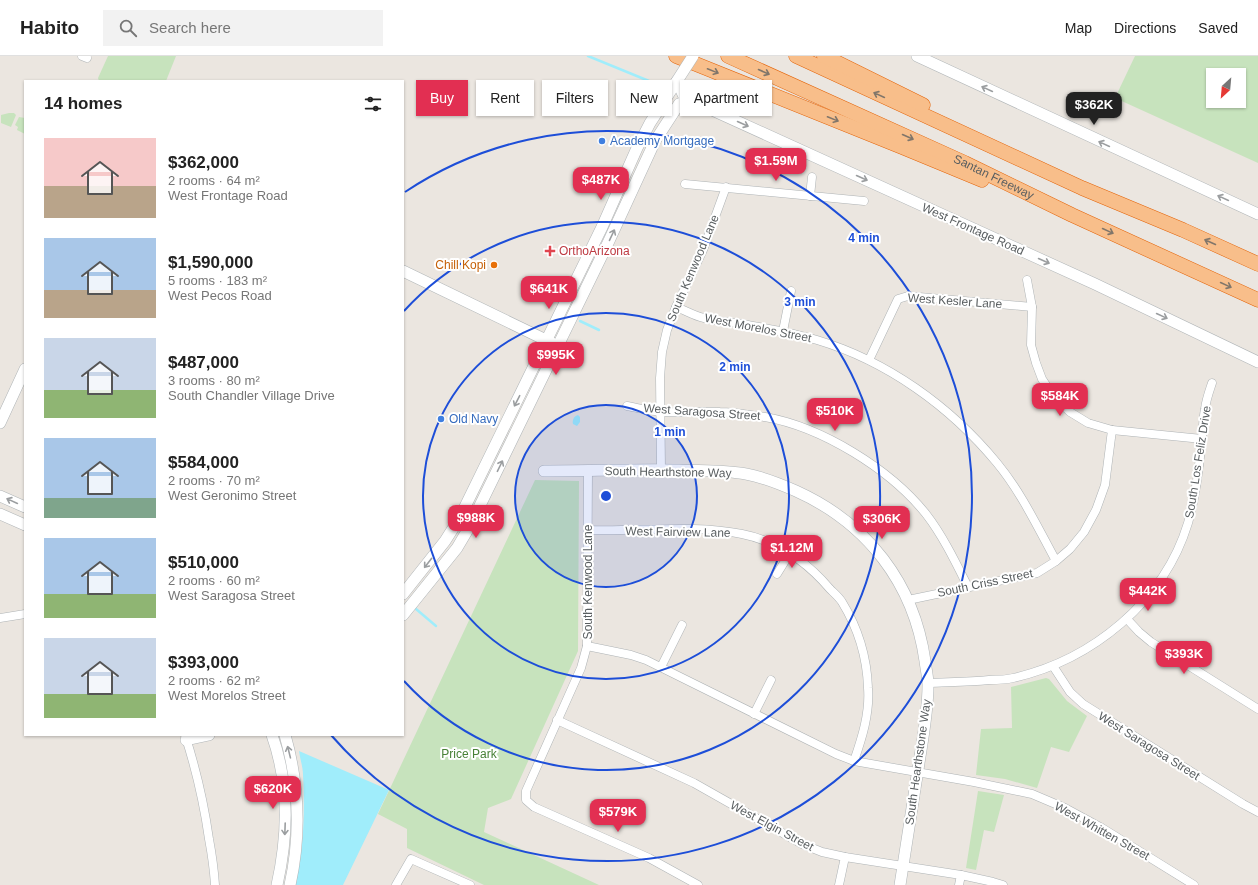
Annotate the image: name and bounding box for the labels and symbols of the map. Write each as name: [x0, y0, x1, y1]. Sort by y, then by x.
one-way arrow: [706, 67, 718, 75]
north arrow: [1206, 68, 1246, 108]
one-way arrow: [757, 69, 769, 76]
one-way arrow: [981, 85, 993, 92]
one-way arrow: [873, 91, 885, 98]
pin: $362K: [1066, 92, 1122, 126]
one-way arrow: [827, 116, 839, 123]
one-way arrow: [737, 121, 749, 128]
place label: Academy Mortgage: [610, 134, 714, 148]
one-way arrow: [901, 134, 913, 141]
marker: Academy Mortgage: [597, 136, 607, 146]
one-way arrow: [1099, 140, 1111, 147]
pin: $1.59M: [743, 148, 809, 182]
street label: Santan Freeway: [951, 152, 1036, 202]
pin: $487K: [573, 167, 629, 201]
one-way arrow: [855, 175, 867, 182]
one-way arrow: [1217, 194, 1229, 201]
street label: West Frontage Road: [920, 200, 1026, 258]
street label: South Kenwood Lane: [664, 212, 722, 324]
one-way arrow: [1101, 228, 1113, 235]
one-way arrow: [609, 230, 616, 242]
text: 4 min: [848, 231, 880, 245]
one-way arrow: [1204, 238, 1216, 245]
place label: OrthoArizona: [559, 244, 630, 258]
marker: OrthoArizona: [544, 245, 556, 257]
one-way arrow: [1038, 257, 1050, 265]
place label: Chill Kopi: [435, 258, 486, 272]
marker: Chill Kopi: [489, 260, 499, 270]
pin: $641K: [521, 276, 577, 310]
one-way arrow: [1220, 282, 1232, 289]
street label: West Kesler Lane: [907, 291, 1003, 311]
text: 3 min: [784, 295, 816, 309]
street label: West Morelos Street: [703, 311, 813, 345]
one-way arrow: [1155, 313, 1167, 320]
pin: $995K: [528, 342, 584, 376]
text: 2 min: [719, 360, 751, 374]
pin: $584K: [1032, 383, 1088, 417]
one-way arrow: [513, 394, 520, 406]
pin: $510K: [807, 398, 863, 432]
street label: West Saragosa Street: [643, 401, 762, 423]
street label: South Los Feliz Drive: [1182, 404, 1214, 519]
place label: Old Navy: [449, 412, 498, 426]
marker: Old Navy: [436, 414, 446, 424]
text: 1 min: [654, 425, 686, 439]
one-way arrow: [496, 460, 504, 472]
street label: South Hearthstone Way: [604, 464, 732, 480]
centre of rings: [599, 489, 613, 503]
one-way arrow: [7, 497, 19, 504]
pin: $988K: [448, 505, 504, 539]
pin: $306K: [854, 506, 910, 540]
street label: South Kenwood Lane: [581, 524, 595, 639]
street label: West Fairview Lane: [625, 524, 731, 540]
pin: $1.12M: [759, 535, 825, 569]
one-way arrow: [424, 558, 432, 569]
street label: South Criss Street: [936, 566, 1035, 600]
pin: $442K: [1120, 578, 1176, 612]
pin: $393K: [1156, 641, 1212, 675]
street label: South Hearthstone Way: [902, 698, 934, 826]
street label: West Saragosa Street: [1096, 709, 1203, 783]
one-way arrow: [285, 746, 293, 759]
park label: Price Park: [441, 747, 498, 761]
pin: $620K: [245, 776, 301, 810]
street label: West Elgin Street: [728, 798, 817, 854]
pin: $579K: [590, 799, 646, 833]
street label: West Whitten Street: [1052, 799, 1153, 863]
one-way arrow: [281, 822, 288, 835]

